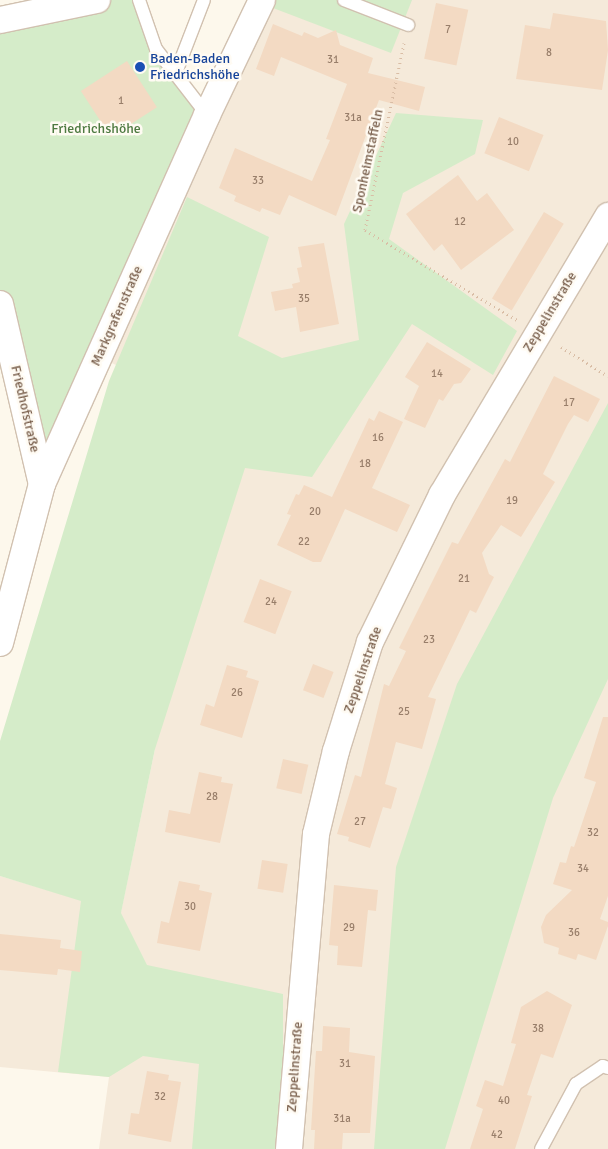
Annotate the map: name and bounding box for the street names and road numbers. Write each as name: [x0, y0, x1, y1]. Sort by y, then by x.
street label: Sponheimstaffeln: [349, 108, 387, 214]
street label: Markgrafenstraße: [87, 263, 147, 369]
street label: Zeppelinstraße: [519, 269, 581, 355]
street label: Friedhofstraße: [7, 364, 43, 454]
street label: Zeppelinstraße: [340, 624, 386, 716]
street label: Zeppelinstraße: [283, 1021, 307, 1113]

